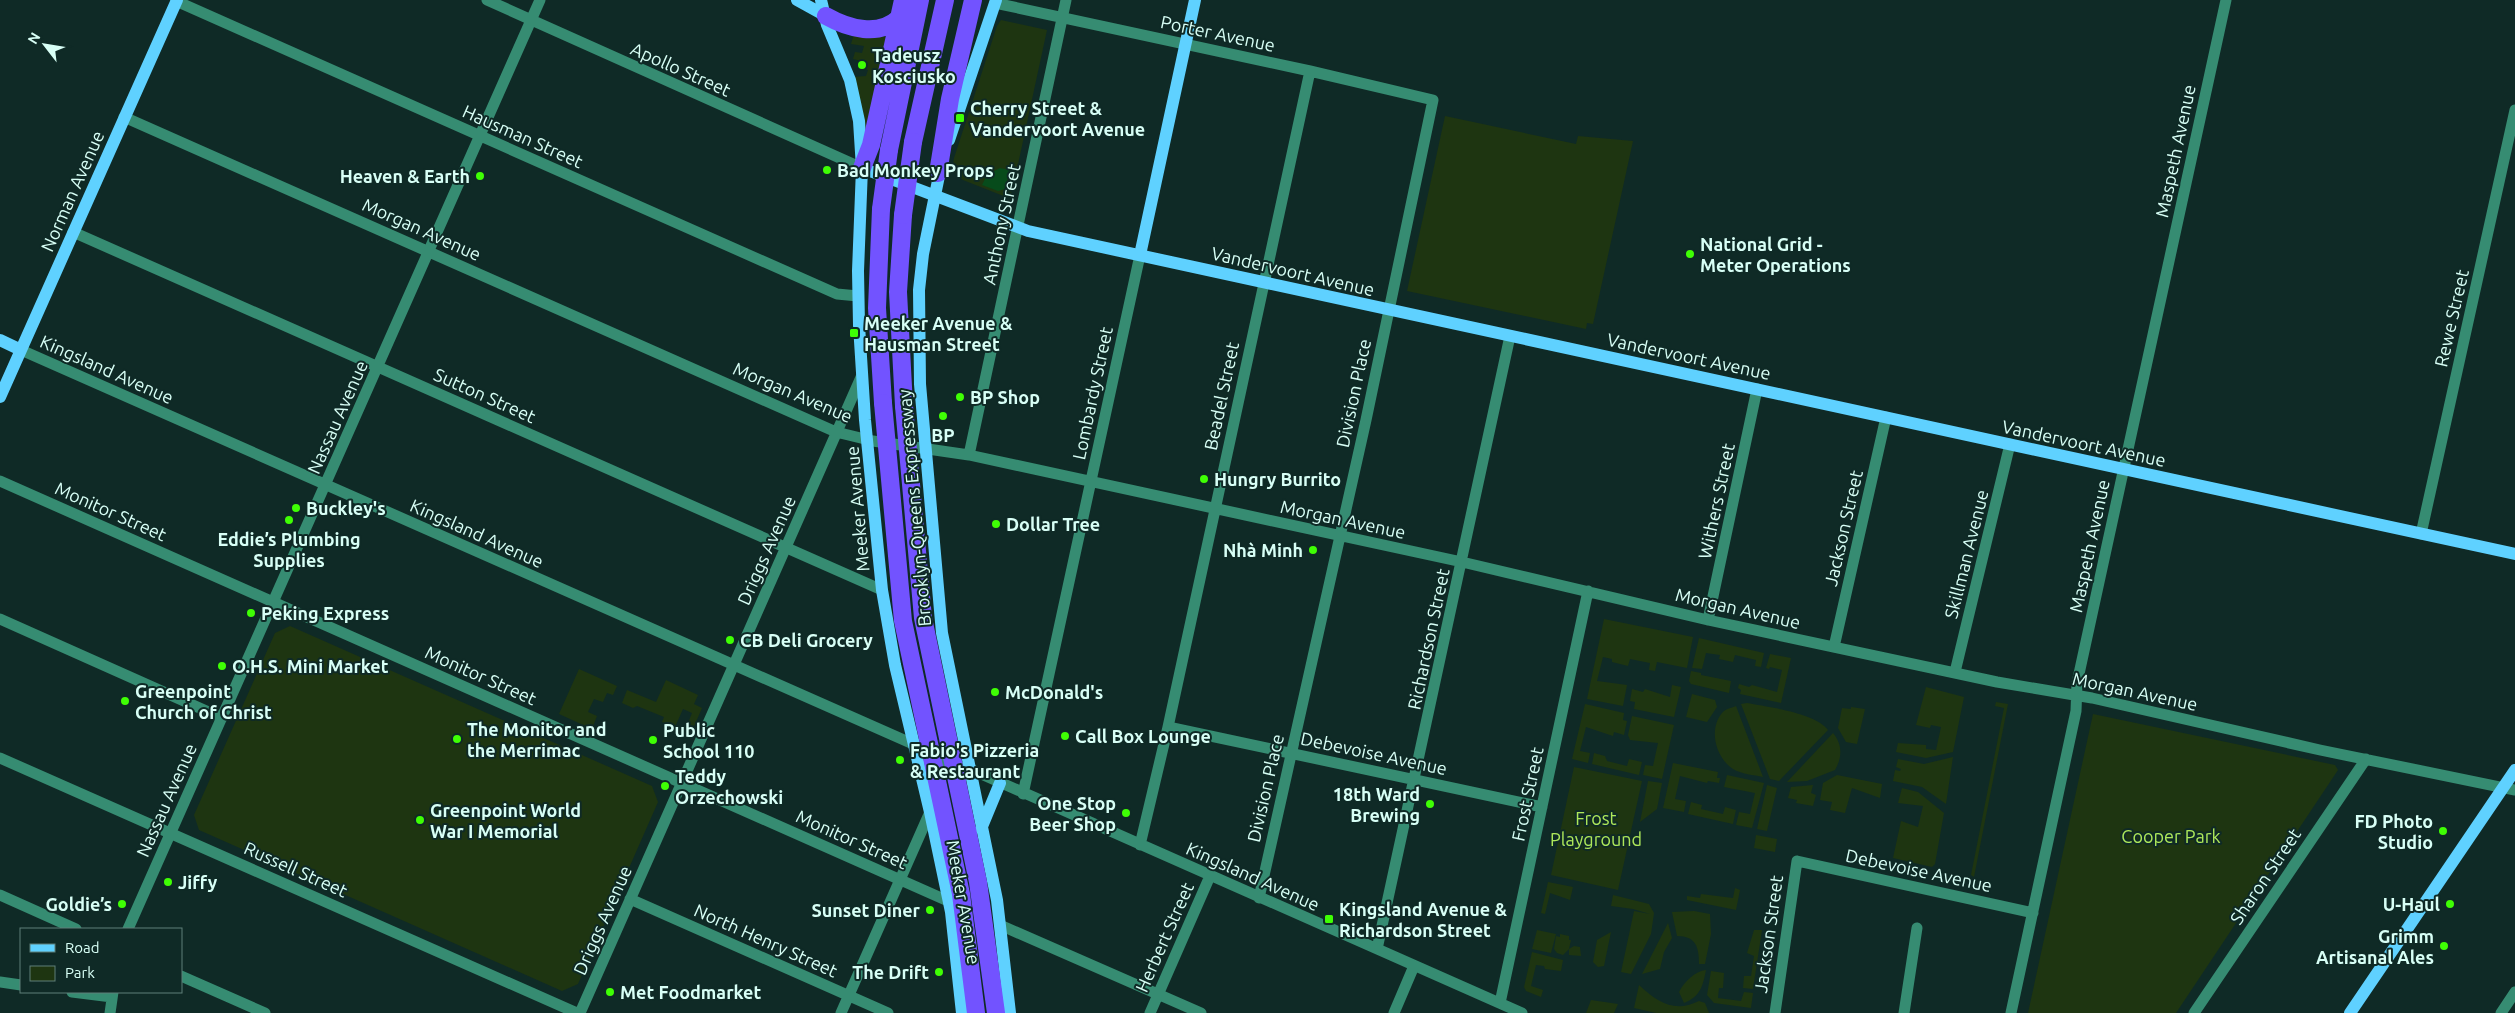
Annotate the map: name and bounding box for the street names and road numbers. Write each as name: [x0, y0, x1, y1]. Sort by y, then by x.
street label: Porter Avenue: [1159, 11, 1277, 55]
street label: Apollo Street: [628, 38, 734, 100]
street label: Maspeth Avenue: [2151, 83, 2199, 219]
street label: Hausman Street: [460, 101, 586, 171]
street label: Norman Avenue: [36, 128, 108, 254]
street label: Anthony Street: [978, 162, 1024, 286]
street label: Morgan Avenue: [360, 194, 484, 264]
street label: Vandervoort Avenue: [1209, 242, 1377, 300]
street label: Rewe Street: [2430, 267, 2472, 369]
street label: Lombardy Street: [1068, 325, 1116, 461]
street label: Vandervoort Avenue: [1605, 329, 1773, 383]
street label: Kingsland Avenue: [37, 331, 177, 407]
street label: Division Place: [1332, 337, 1374, 449]
street label: Beadel Street: [1200, 340, 1242, 452]
street label: Nassau Avenue: [303, 357, 371, 477]
street label: Morgan Avenue: [730, 358, 856, 426]
street label: Sutton Street: [431, 364, 539, 426]
street label: Brooklyn-Queens Expressway: [894, 388, 935, 627]
street label: Vandervoort Avenue: [2000, 416, 2168, 470]
street label: Withers Street: [1694, 441, 1738, 561]
street label: Meeker Avenue: [842, 445, 872, 573]
street label: Jackson Street: [1820, 468, 1866, 588]
street label: Monitor Street: [52, 478, 170, 544]
street label: Maspeth Avenue: [2065, 478, 2113, 614]
street label: Skillman Avenue: [1940, 487, 1992, 621]
street label: Driggs Avenue: [733, 492, 799, 608]
street label: Kingsland Avenue: [407, 495, 547, 571]
street label: Morgan Avenue: [1279, 496, 1407, 542]
street label: Richardson Street: [1403, 567, 1453, 711]
street label: Morgan Avenue: [1674, 584, 1802, 632]
street label: Monitor Street: [422, 642, 540, 708]
street label: Morgan Avenue: [2071, 668, 2199, 714]
street label: Debevoise Avenue: [1299, 728, 1449, 778]
street label: Division Place: [1243, 732, 1287, 844]
street label: Nassau Avenue: [132, 740, 200, 860]
street label: Frost Street: [1507, 745, 1547, 843]
street label: Monitor Street: [793, 806, 911, 872]
street label: Sharon Street: [2226, 824, 2304, 928]
street label: Russell Street: [241, 837, 351, 901]
street label: Meeker Avenue: [943, 838, 985, 966]
street label: Kingsland Avenue: [1183, 838, 1323, 914]
street label: Debevoise Avenue: [1844, 845, 1994, 895]
street label: Driggs Avenue: [569, 862, 635, 978]
street label: Jackson Street: [1750, 874, 1786, 994]
street label: Herbert Street: [1131, 879, 1197, 995]
street label: North Henry Street: [691, 899, 841, 981]

